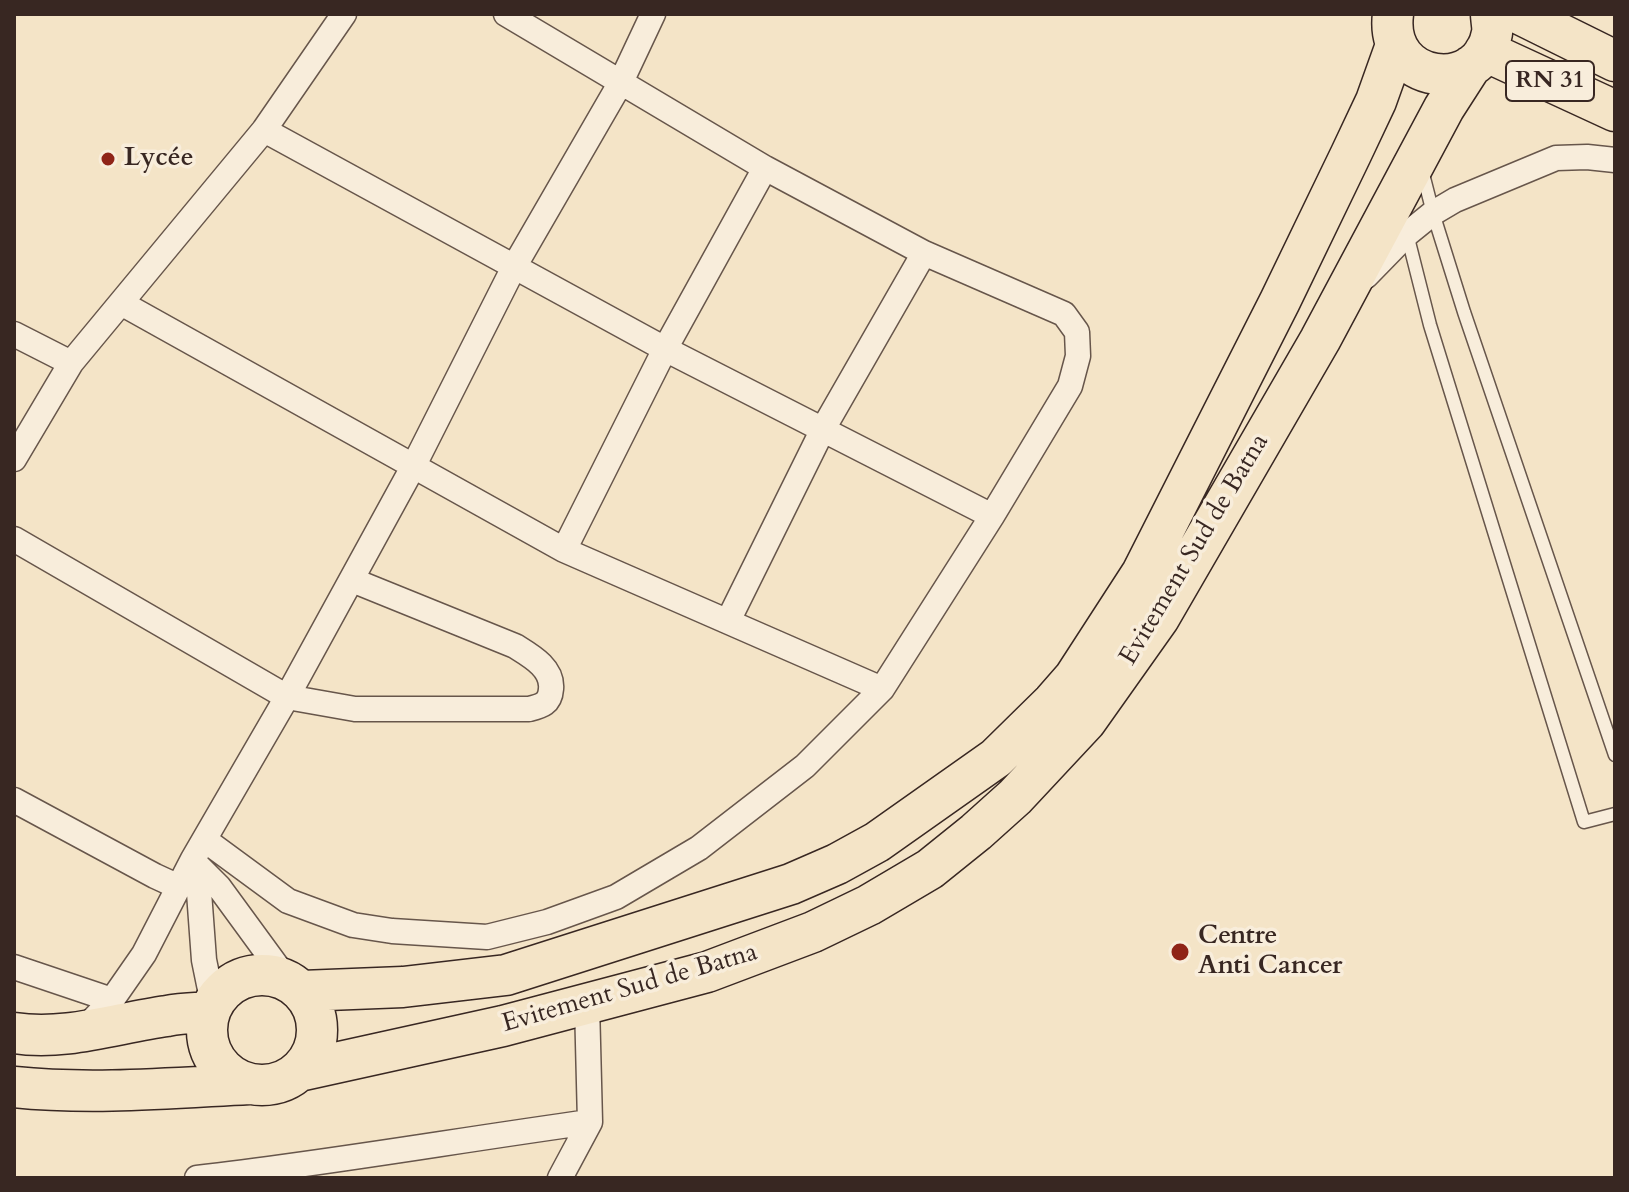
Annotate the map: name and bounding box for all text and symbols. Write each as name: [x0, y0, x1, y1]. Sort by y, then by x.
road number: RN 31: [1506, 61, 1594, 101]
place label: Lycée: [124, 143, 194, 175]
marker: Lycée: [99, 150, 117, 168]
street label: Evitement Sud de Batna: [1114, 429, 1276, 671]
place label: Centre Anti Cancer: [1198, 921, 1342, 982]
street label: Evitement Sud de Batna: [499, 938, 761, 1040]
marker: Centre Anti Cancer: [1169, 941, 1191, 963]

